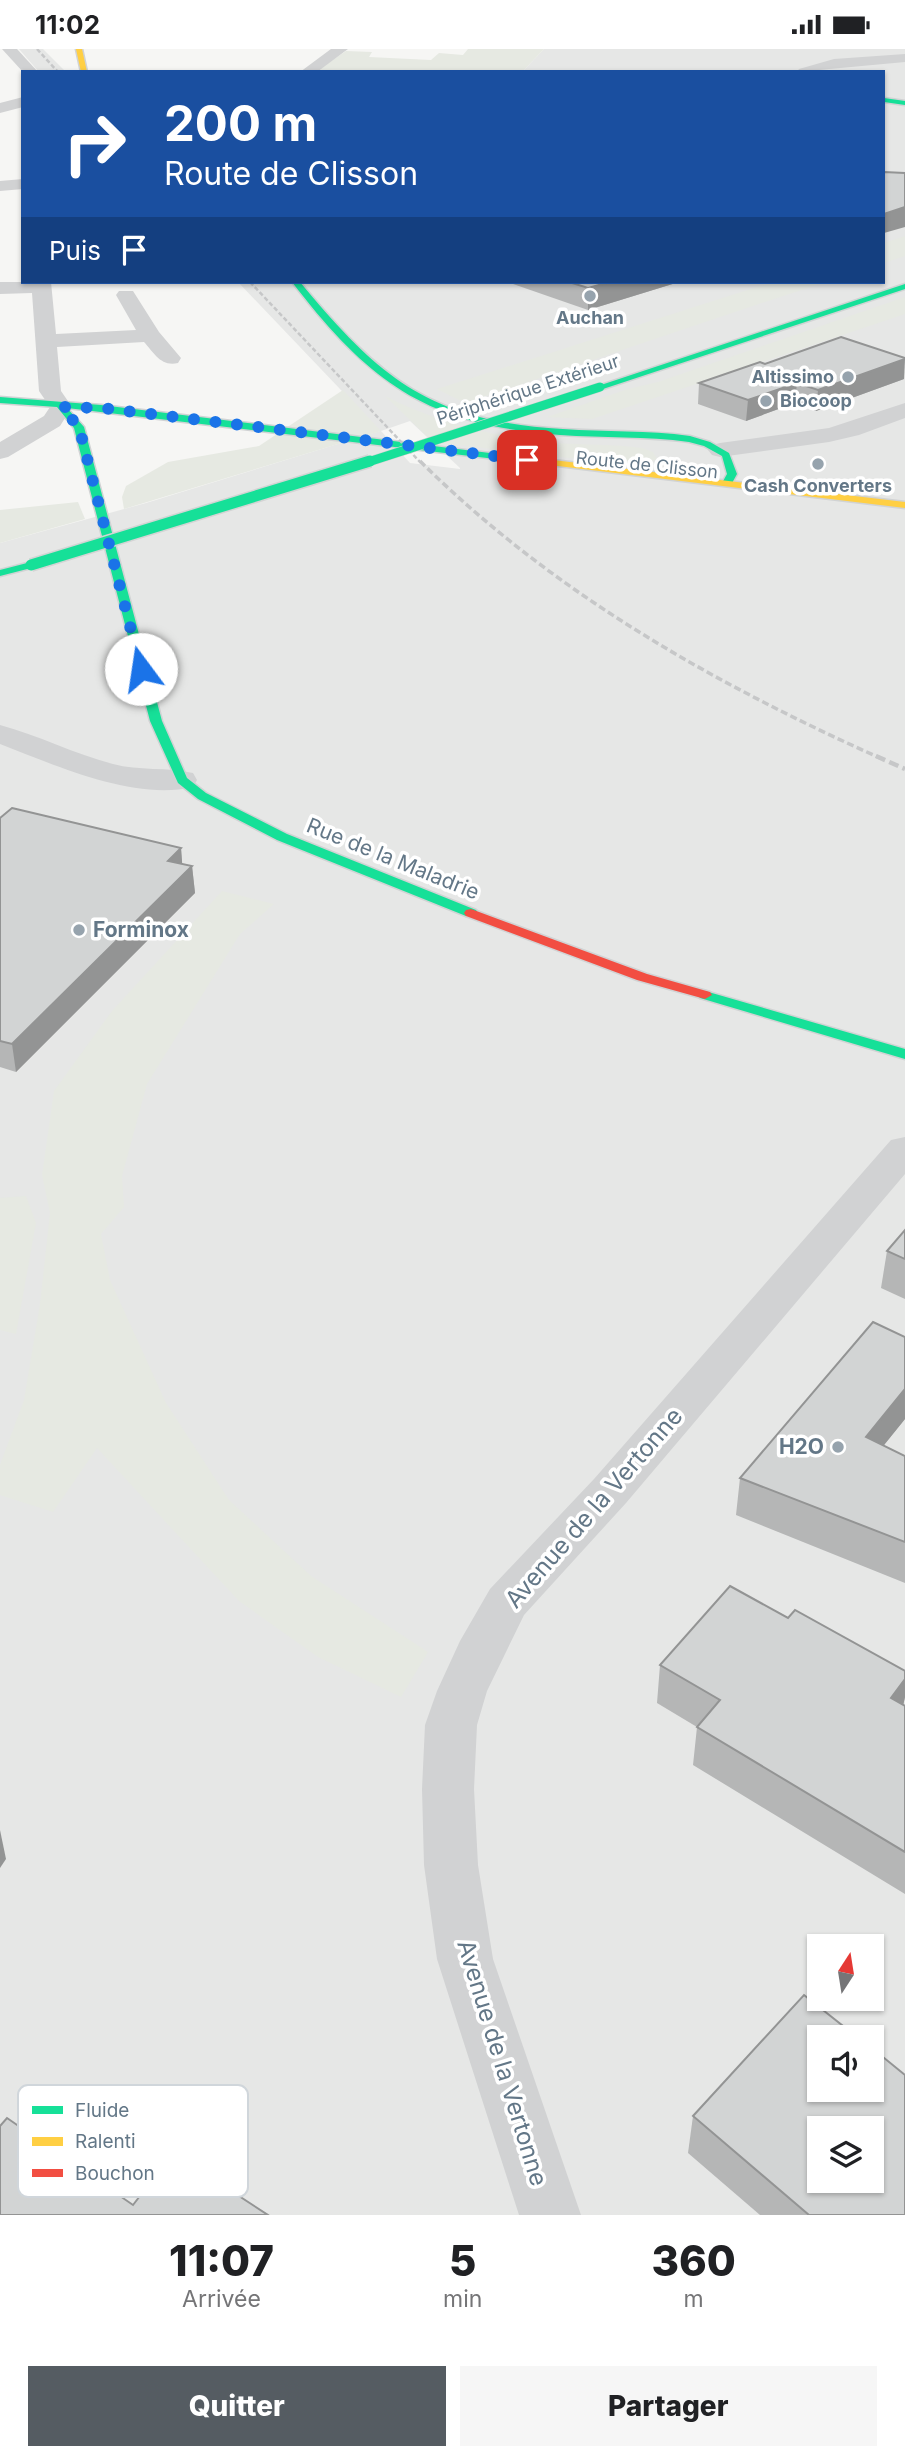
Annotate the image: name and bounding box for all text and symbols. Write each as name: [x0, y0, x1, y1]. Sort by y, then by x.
text: 11:02: [35, 9, 100, 40]
text: 200 m: [164, 94, 317, 153]
icon: right: [49, 98, 140, 189]
text: Route de Clisson: [164, 154, 418, 193]
icon: arrive: [115, 231, 153, 269]
text: Puis: [49, 235, 101, 266]
marker: Auchan: [582, 288, 598, 304]
place label: Auchan: [556, 307, 624, 328]
street label: Périphérique Extérieur: [434, 350, 622, 429]
place label: Altissimo: [751, 366, 834, 387]
marker: Altissimo: [840, 369, 856, 385]
place label: Biocoop: [780, 390, 852, 411]
marker: Biocoop: [758, 393, 774, 409]
pin: [497, 430, 557, 490]
icon: arrive: [508, 441, 546, 479]
street label: Route de Clisson: [575, 447, 719, 482]
marker: Cash Converters: [810, 456, 826, 472]
place label: Cash Converters: [744, 475, 892, 496]
position arrow: [104, 632, 178, 706]
street label: Rue de la Maladrie: [303, 812, 483, 905]
place label: Forminox: [93, 917, 189, 942]
marker: Forminox: [71, 922, 87, 938]
street label: Avenue de la Vertonne: [499, 1402, 688, 1614]
place label: H2O: [779, 1434, 824, 1459]
marker: H2O: [830, 1439, 846, 1455]
north arrow: [807, 1934, 884, 2011]
map controls: [807, 1934, 884, 2193]
street label: Avenue de la Vertonne: [451, 1936, 554, 2189]
button: sound: [807, 2025, 884, 2102]
legend: [18, 2085, 248, 2197]
text: Fluide: [75, 2099, 129, 2122]
button: layers: [807, 2116, 884, 2193]
text: Ralenti: [75, 2130, 136, 2153]
text: Bouchon: [75, 2162, 155, 2185]
text: 11:07: [169, 2235, 274, 2286]
text: 5: [449, 2235, 476, 2286]
text: 360: [651, 2235, 736, 2286]
text: Arrivée: [182, 2285, 261, 2313]
text: min: [443, 2285, 482, 2313]
text: m: [684, 2285, 704, 2313]
button: Quitter: [28, 2366, 446, 2446]
button: Partager: [460, 2366, 877, 2446]

